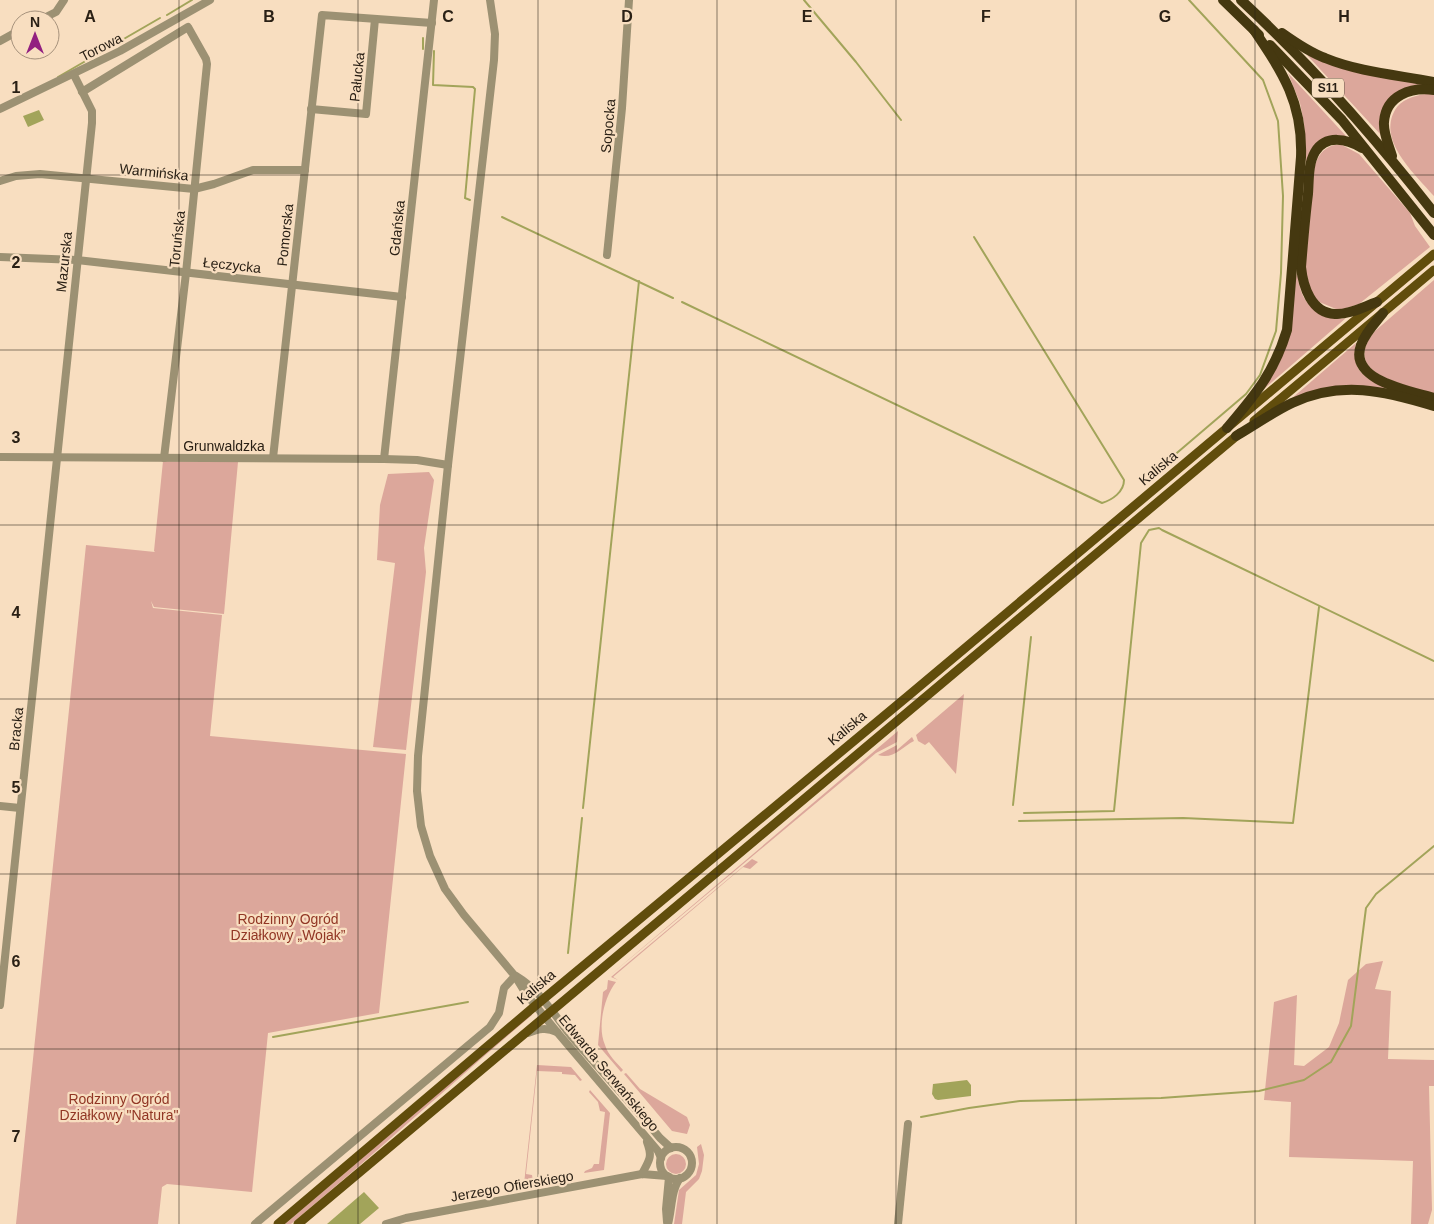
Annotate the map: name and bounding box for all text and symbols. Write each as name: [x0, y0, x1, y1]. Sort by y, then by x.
text: A: [84, 8, 96, 25]
text: B: [263, 8, 275, 25]
text: C: [442, 8, 454, 25]
text: D: [621, 8, 633, 25]
text: E: [802, 8, 813, 25]
text: F: [981, 8, 991, 25]
text: G: [1159, 8, 1171, 25]
text: H: [1338, 8, 1350, 25]
north arrow: [10, 10, 60, 60]
text: N: [30, 14, 40, 30]
street label: Torowa: [77, 30, 125, 64]
street label: Pałucka: [346, 51, 368, 103]
road number: S11: [1312, 78, 1344, 98]
text: 1: [12, 79, 21, 96]
street label: Sopocka: [598, 98, 618, 154]
street label: Warmińska: [119, 160, 190, 184]
street label: Gdańska: [386, 199, 408, 257]
street label: Pomorska: [274, 203, 296, 267]
street label: Toruńska: [166, 210, 188, 268]
street label: Mazurska: [53, 231, 75, 293]
text: 2: [12, 254, 21, 271]
street label: Łęczycka: [202, 254, 262, 276]
text: 3: [12, 429, 21, 446]
street label: Grunwaldzka: [183, 438, 265, 454]
street label: Kaliska: [1136, 447, 1181, 489]
text: 4: [12, 604, 21, 621]
street label: Bracka: [6, 706, 26, 752]
street label: Kaliska: [825, 707, 870, 749]
text: 5: [12, 779, 21, 796]
park label: Rodzinny Ogród Działkowy „Wojak”: [231, 911, 346, 943]
text: 6: [12, 953, 21, 970]
street label: Kaliska: [514, 966, 559, 1008]
street label: Edwarda Serwańskiego: [556, 1012, 663, 1135]
park label: Rodzinny Ogród Działkowy "Natura": [60, 1091, 178, 1123]
text: 7: [12, 1128, 21, 1145]
street label: Jerzego Ofierskiego: [449, 1167, 575, 1205]

